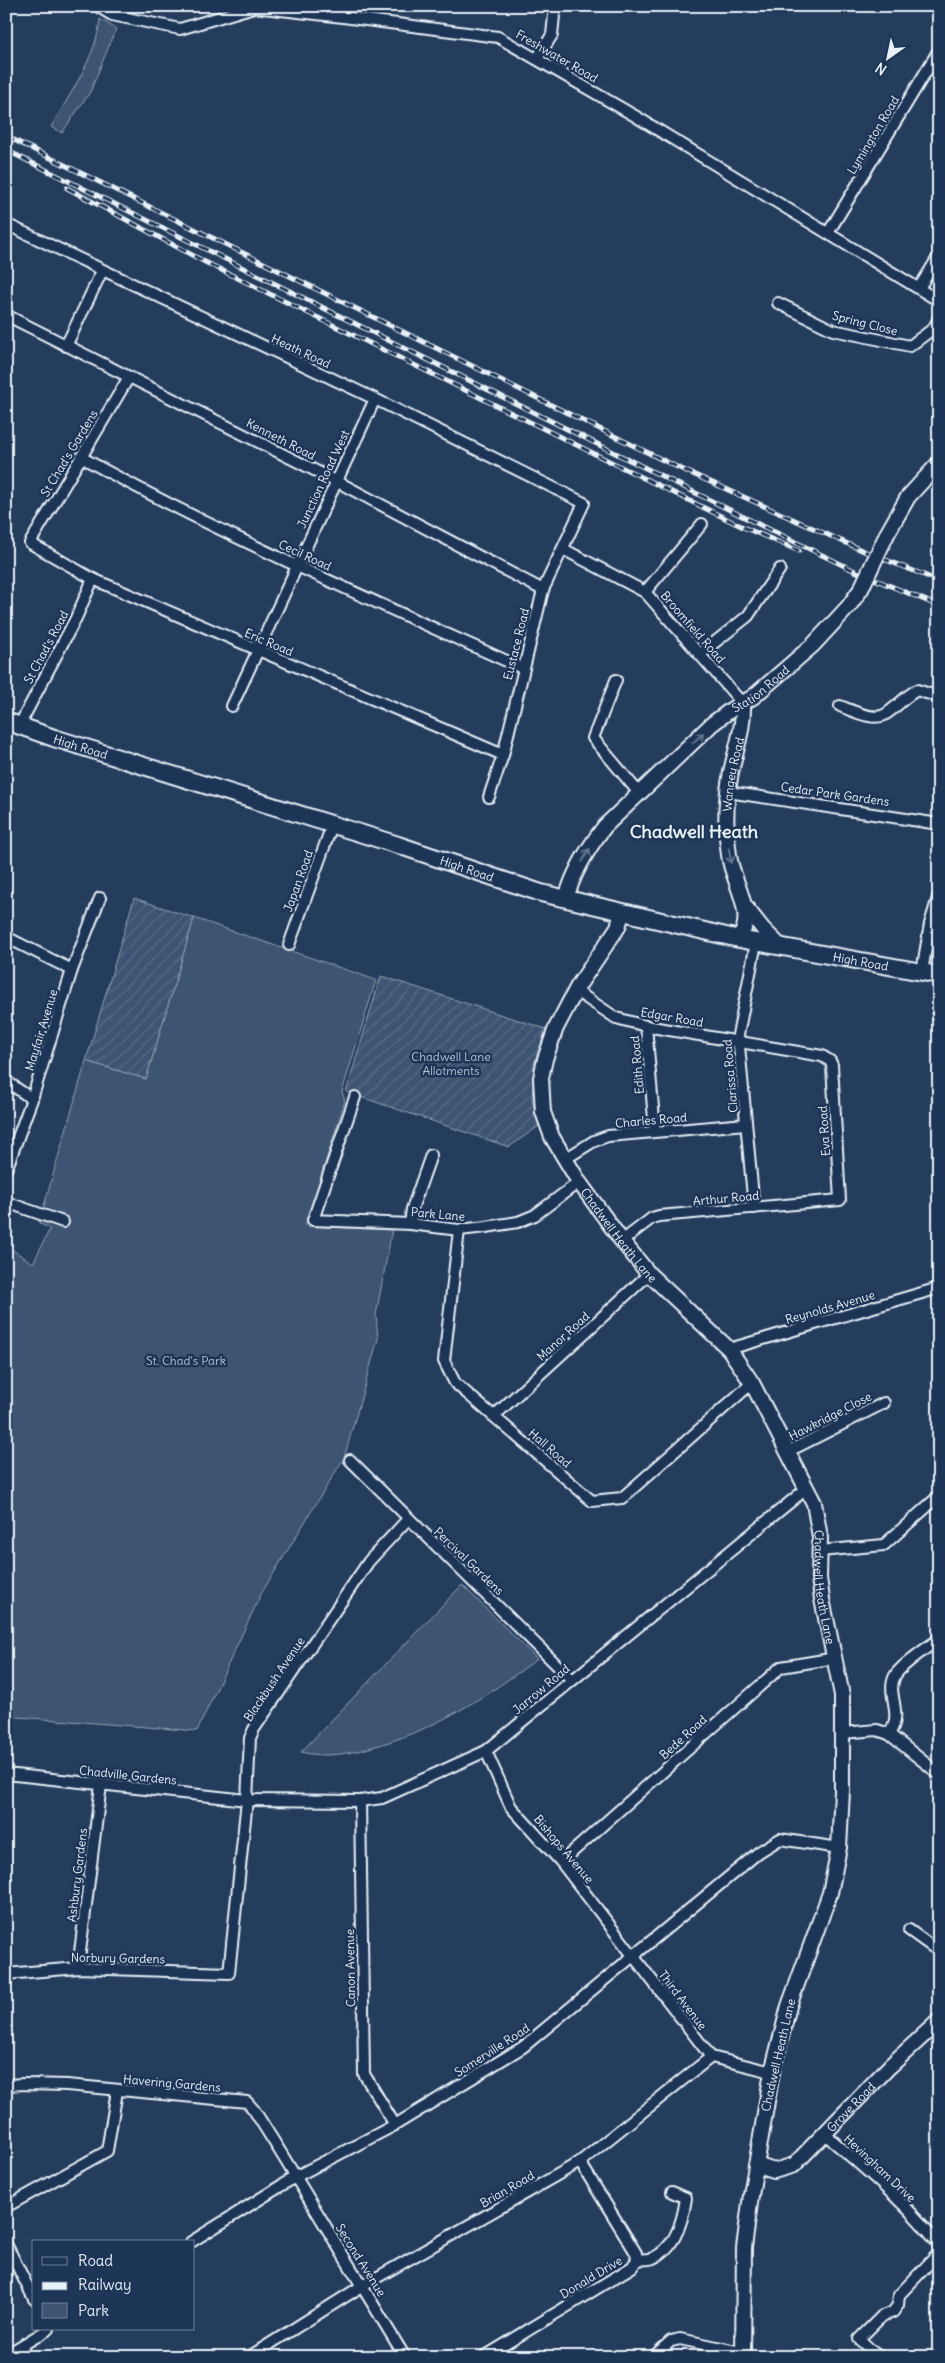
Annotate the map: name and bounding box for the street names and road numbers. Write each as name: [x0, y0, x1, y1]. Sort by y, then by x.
street label: Freshwater Road: [513, 26, 601, 86]
street label: Lymington Road: [844, 93, 902, 177]
street label: Spring Close: [831, 308, 899, 338]
street label: Heath Road: [269, 331, 333, 371]
street label: St Chad's Gardens: [37, 407, 101, 499]
street label: Kenneth Road: [244, 415, 318, 463]
street label: Junction Road West: [294, 427, 352, 531]
street label: Cecil Road: [276, 536, 334, 574]
street label: Broomfield Road: [658, 588, 728, 666]
street label: Eustace Road: [500, 607, 532, 681]
street label: St Chad's Road: [20, 608, 72, 686]
street label: Eric Road: [242, 625, 296, 659]
street label: Station Road: [729, 662, 792, 715]
street label: High Road: [52, 731, 110, 762]
street label: Wangey Road: [719, 736, 747, 812]
street label: Cedar Park Gardens: [780, 779, 890, 809]
street label: Japan Road: [280, 848, 316, 914]
street label: High Road: [438, 852, 496, 884]
street label: High Road: [832, 949, 890, 973]
street label: Mayfair Avenue: [21, 987, 61, 1073]
street label: Edgar Road: [639, 1004, 705, 1030]
street label: Edith Road: [627, 1035, 647, 1095]
street label: Clarissa Road: [719, 1039, 741, 1113]
street label: Eva Road: [815, 1105, 833, 1157]
street label: Charles Road: [614, 1109, 688, 1131]
street label: Chadwell Heath Lane: [578, 1185, 660, 1285]
street label: Arthur Road: [692, 1188, 760, 1208]
street label: Park Lane: [410, 1204, 466, 1224]
street label: Reynolds Avenue: [783, 1287, 877, 1327]
street label: Manor Road: [533, 1308, 593, 1364]
street label: Hawkridge Close: [786, 1389, 874, 1443]
street label: Hall Road: [526, 1425, 574, 1471]
street label: Percival Gardens: [431, 1524, 507, 1598]
street label: Chadwell Heath Lane: [811, 1529, 839, 1645]
street label: Blackbush Avenue: [240, 1634, 308, 1724]
street label: Jarrow Road: [509, 1661, 573, 1717]
street label: Bede Road: [656, 1712, 710, 1762]
street label: Chadville Gardens: [78, 1762, 178, 1788]
street label: Bishops Avenue: [531, 1812, 597, 1886]
street label: Ashbury Gardens: [64, 1827, 90, 1923]
street label: Canon Avenue: [342, 1929, 358, 2007]
street label: Norbury Gardens: [71, 1950, 165, 1966]
street label: Third Avenue: [656, 1967, 710, 2033]
street label: Chadwell Heath Lane: [758, 1997, 798, 2113]
street label: Somerville Road: [452, 2020, 532, 2080]
street label: Havering Gardens: [123, 2071, 221, 2095]
street label: Grove Road: [823, 2079, 878, 2135]
street label: Hevingham Drive: [841, 2131, 919, 2205]
street label: Brian Road: [477, 2167, 537, 2211]
street label: Second Avenue: [333, 2221, 389, 2299]
street label: Donald Drive: [557, 2253, 625, 2301]

